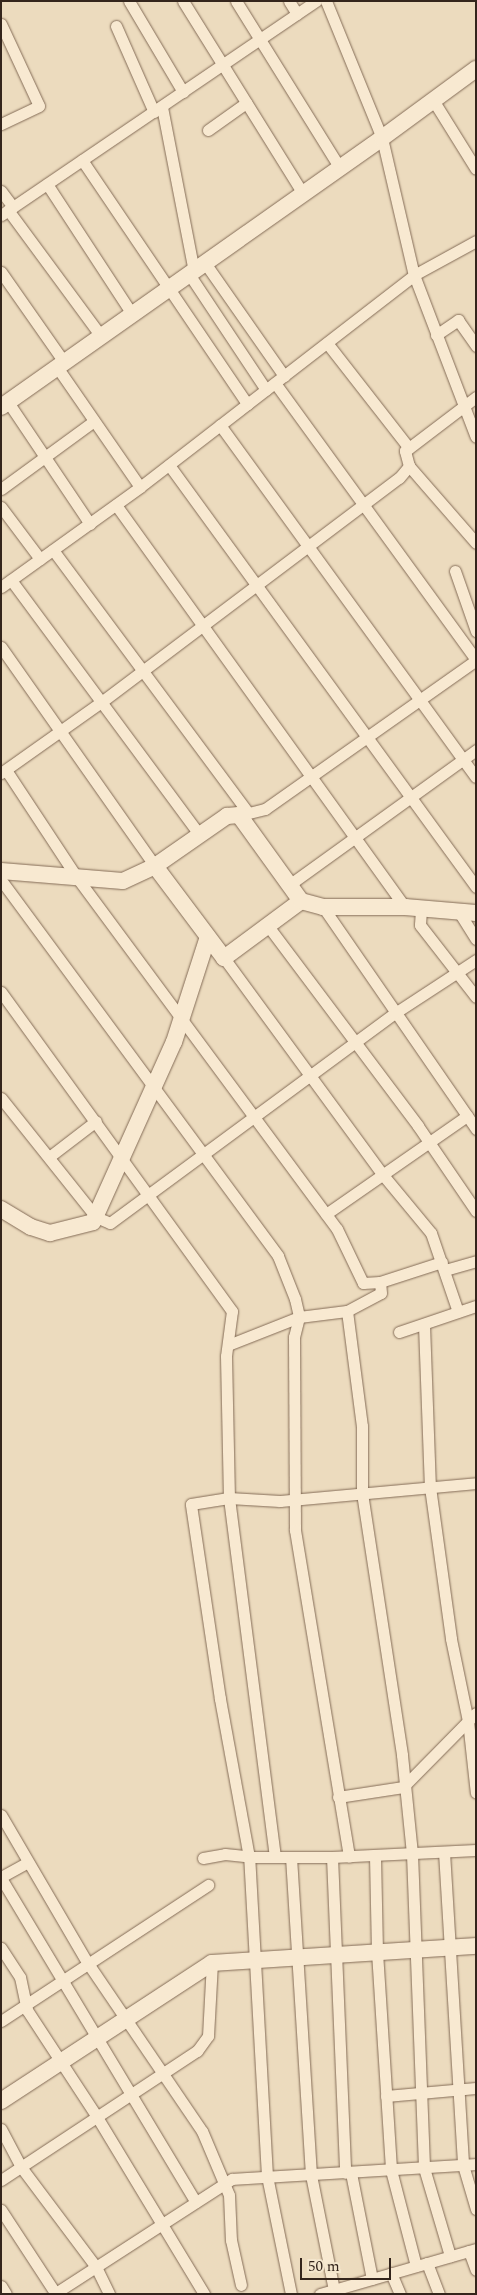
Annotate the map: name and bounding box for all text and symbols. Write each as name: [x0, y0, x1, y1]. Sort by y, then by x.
scale bar: [302, 2248, 393, 2280]
text: 50 m: [308, 2255, 340, 2278]

